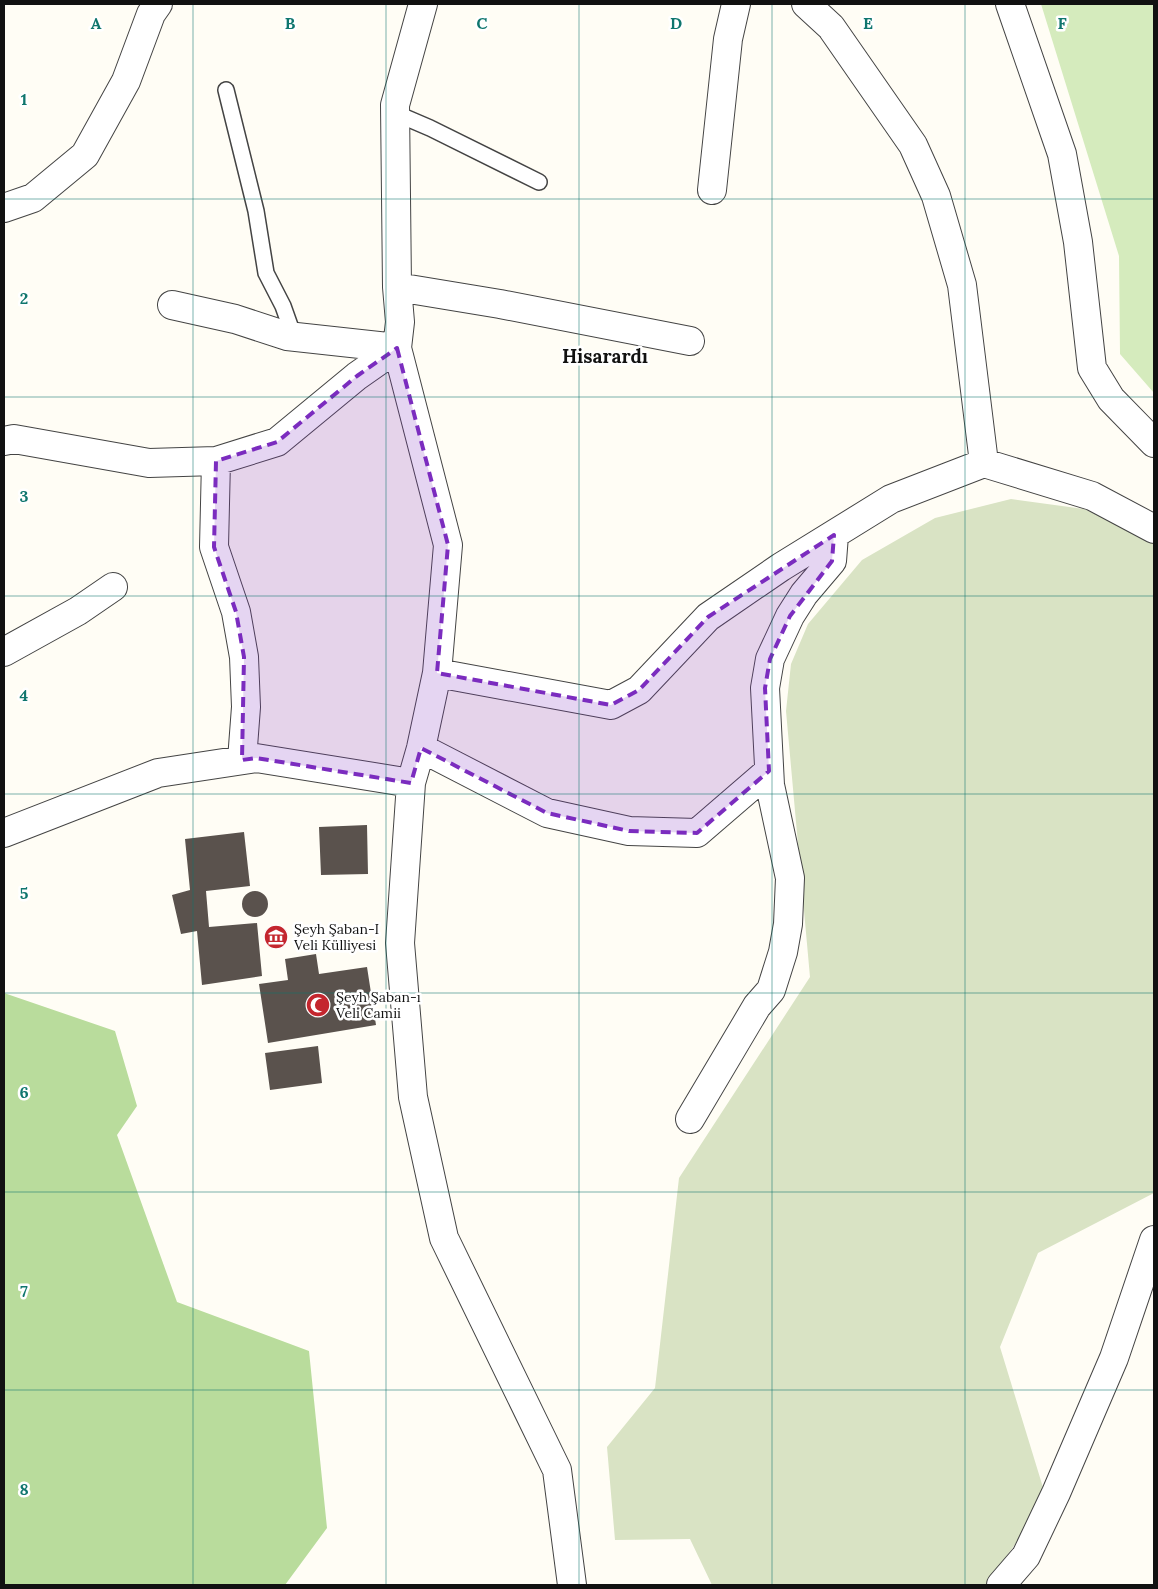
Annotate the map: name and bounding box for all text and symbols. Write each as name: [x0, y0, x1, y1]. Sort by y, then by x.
text: A: [91, 13, 102, 33]
text: B: [285, 13, 296, 33]
text: C: [476, 13, 488, 33]
text: D: [670, 13, 682, 33]
text: E: [863, 13, 873, 33]
text: F: [1057, 13, 1067, 33]
text: 1: [21, 89, 27, 109]
text: 2: [20, 288, 28, 308]
district label: Hisarardı: [562, 344, 648, 368]
text: 3: [20, 486, 29, 506]
text: 4: [20, 685, 29, 705]
text: 5: [20, 883, 29, 903]
place label: Şeyh Şaban-I Veli Külliyesi: [293, 920, 379, 954]
museum icon: Şeyh Şaban-I Veli Külliyesi: [263, 924, 289, 950]
place label: Şeyh Şaban-ı Veli Camii: [335, 988, 421, 1022]
mosque icon: Şeyh Şaban-ı Veli Camii: [305, 992, 331, 1018]
text: 6: [19, 1082, 29, 1102]
text: 7: [20, 1281, 28, 1301]
text: 8: [19, 1479, 29, 1499]

